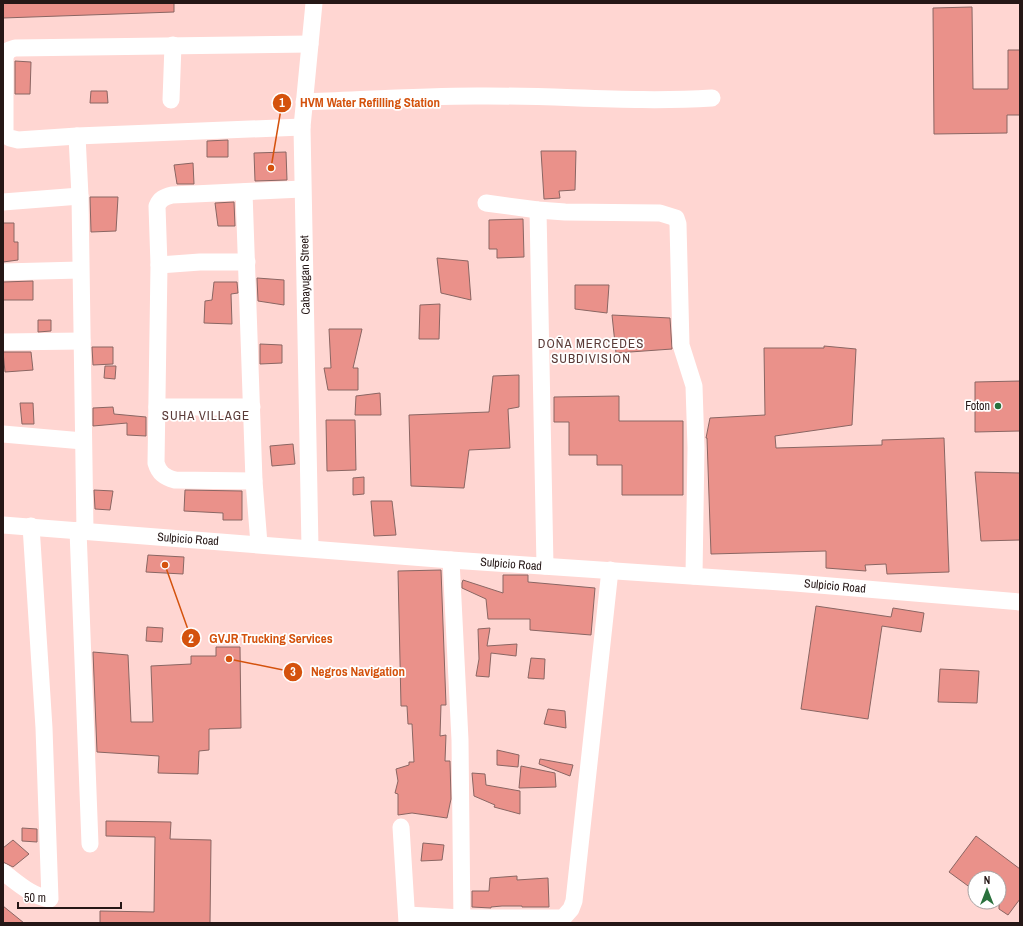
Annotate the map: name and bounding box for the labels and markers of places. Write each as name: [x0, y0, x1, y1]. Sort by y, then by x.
callout: HVM Water Refilling Station: [272, 90, 448, 115]
place label: Foton: [965, 398, 990, 414]
marker: Foton: [993, 401, 1003, 411]
callout: GVJR Trucking Services: [181, 626, 340, 651]
callout: Negros Navigation: [283, 659, 413, 684]

